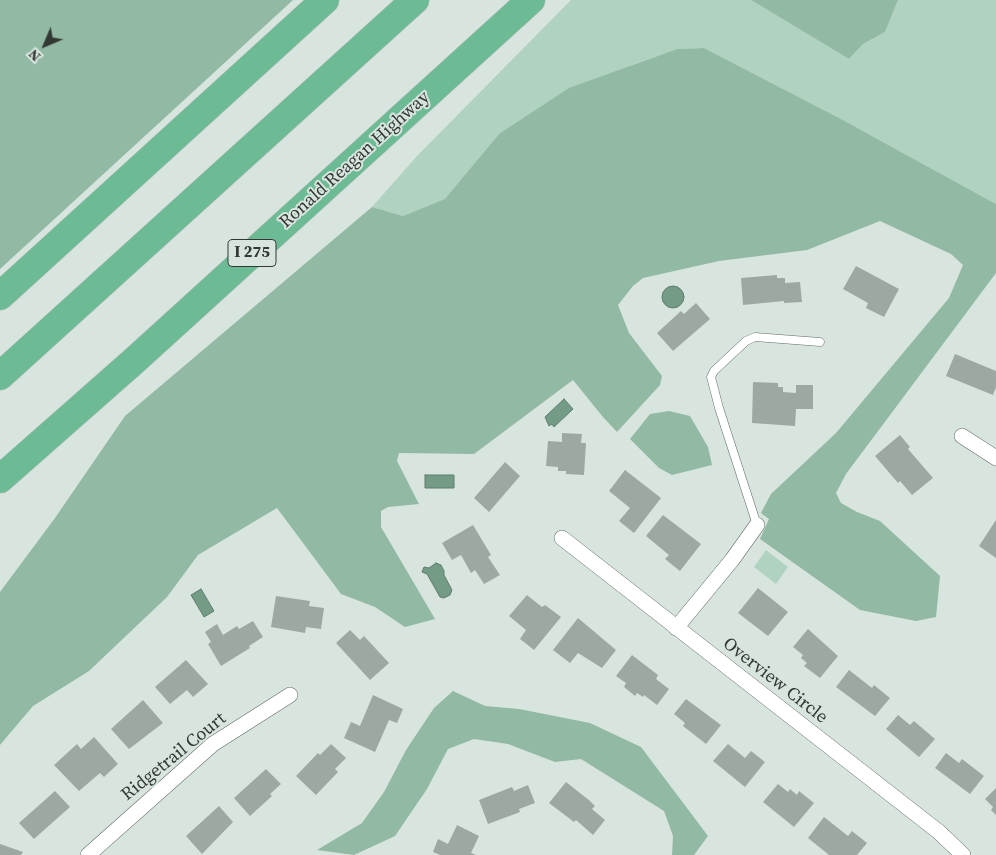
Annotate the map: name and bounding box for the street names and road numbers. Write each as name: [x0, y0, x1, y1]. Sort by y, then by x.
street label: Ronald Reagan Highway: [275, 87, 435, 233]
road number: I 275: [228, 240, 276, 266]
street label: Overview Circle: [718, 633, 832, 729]
street label: Ridgetrail Court: [117, 708, 231, 806]

